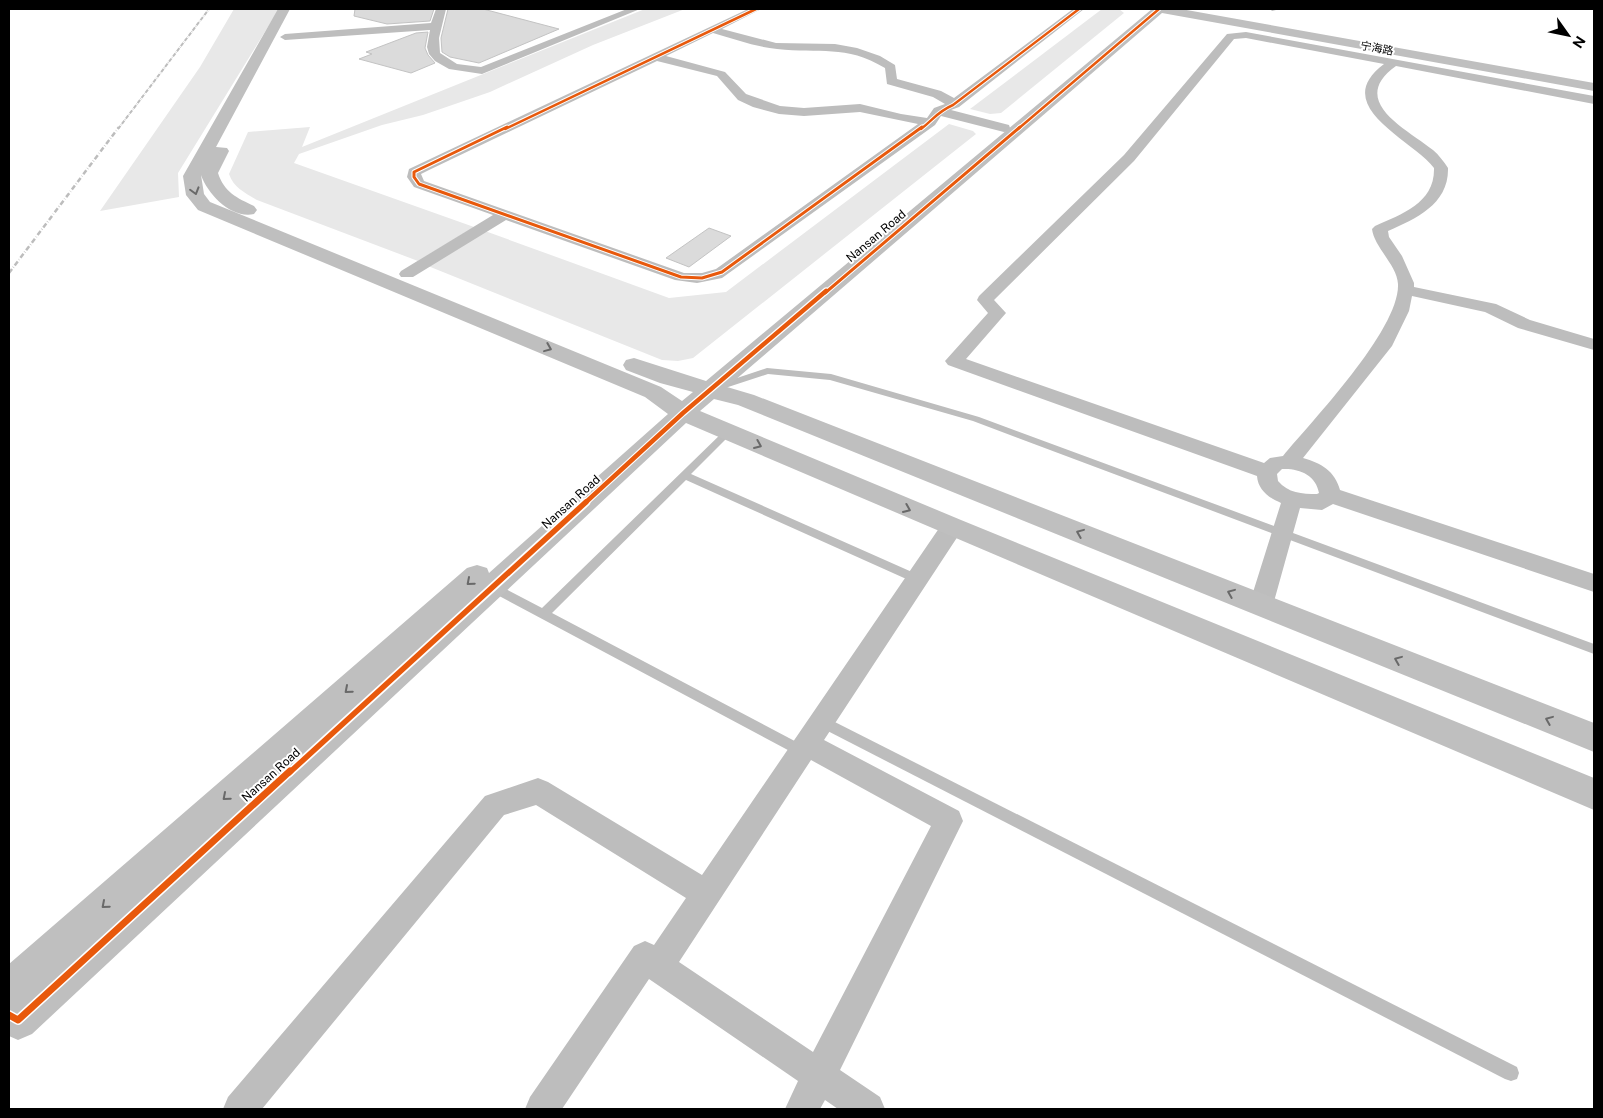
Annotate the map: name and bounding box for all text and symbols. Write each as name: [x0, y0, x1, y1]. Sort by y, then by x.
north arrow: [1543, 10, 1593, 60]
text: N: [1569, 33, 1589, 51]
street label: 宁海路: [1360, 39, 1394, 57]
one-way arrow: [190, 186, 200, 195]
street label: Nansan Road: [843, 207, 909, 265]
one-way arrow: [543, 342, 551, 352]
one-way arrow: [753, 439, 762, 449]
street label: Nansan Road: [539, 472, 603, 532]
one-way arrow: [902, 502, 911, 513]
one-way arrow: [1076, 529, 1085, 539]
one-way arrow: [466, 576, 475, 585]
one-way arrow: [1227, 589, 1236, 599]
one-way arrow: [1394, 655, 1403, 666]
one-way arrow: [345, 684, 354, 693]
one-way arrow: [1545, 715, 1554, 726]
street label: Nansan Road: [239, 745, 303, 805]
one-way arrow: [223, 792, 232, 801]
one-way arrow: [101, 899, 110, 908]

